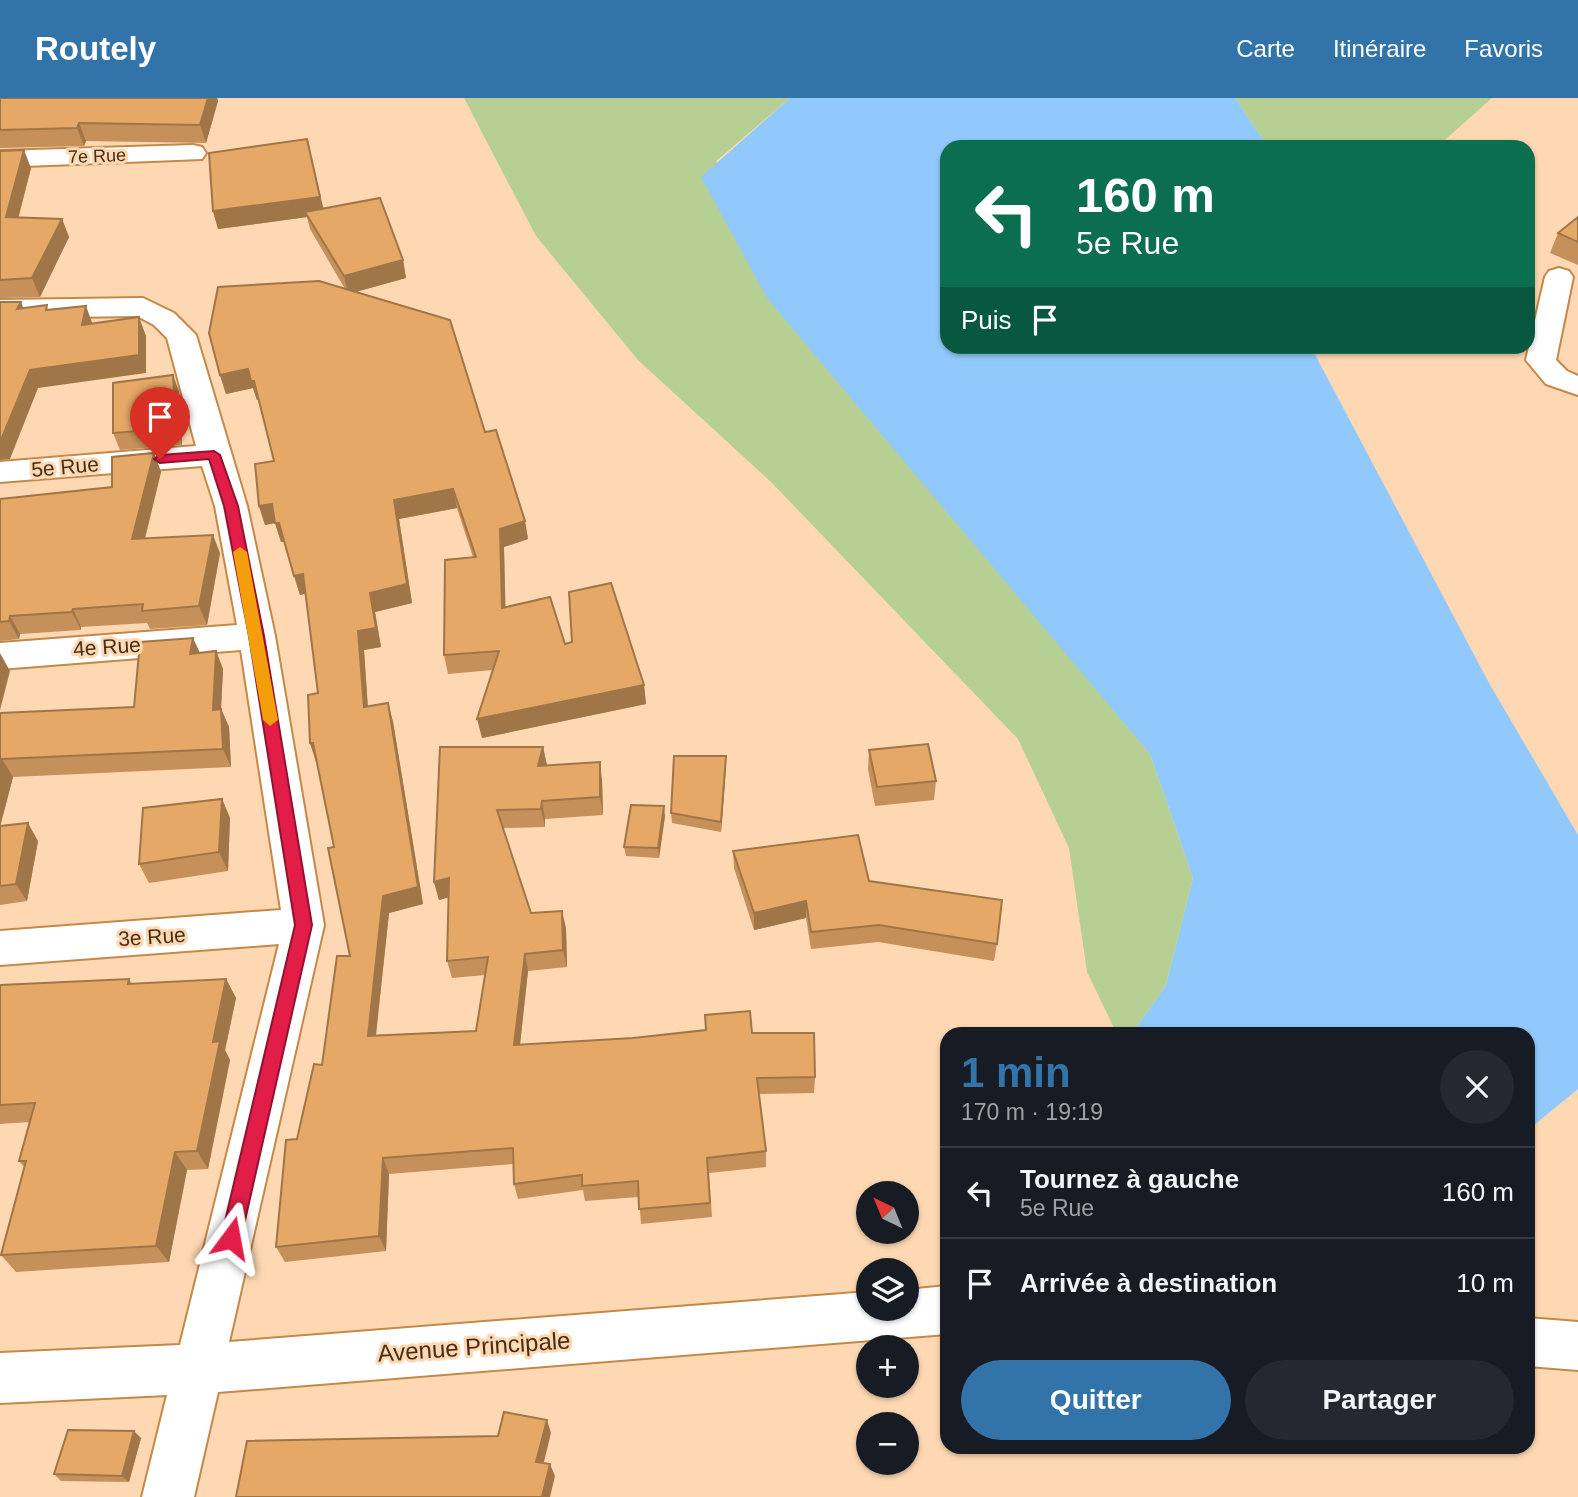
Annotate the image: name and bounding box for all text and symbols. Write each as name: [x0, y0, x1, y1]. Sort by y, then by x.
text: Routely: [35, 30, 156, 67]
text: Carte: [1236, 35, 1295, 62]
text: Itinéraire: [1333, 35, 1426, 62]
text: Favoris: [1464, 35, 1543, 62]
street label: 7e Rue: [68, 145, 126, 167]
icon: left: [961, 168, 1052, 259]
text: 160 m: [1076, 168, 1215, 222]
text: 5e Rue: [1076, 225, 1179, 261]
icon: arrive: [1026, 301, 1064, 339]
text: Puis: [961, 305, 1012, 335]
pin: [130, 387, 190, 459]
icon: arrive: [141, 398, 179, 436]
street label: 5e Rue: [30, 452, 100, 481]
street label: 4e Rue: [72, 633, 142, 660]
street label: 3e Rue: [117, 923, 187, 950]
text: 1 min: [961, 1049, 1071, 1096]
button: close: [1440, 1050, 1514, 1124]
text: 170 m · 19:19: [961, 1099, 1103, 1125]
text: Tournez à gauche: [1020, 1164, 1239, 1194]
icon: left: [961, 1174, 999, 1212]
text: 160 m: [1442, 1177, 1514, 1207]
north arrow: [856, 1181, 919, 1244]
map controls: [856, 1181, 919, 1475]
text: 5e Rue: [1020, 1195, 1094, 1221]
position arrow: [194, 1201, 268, 1275]
button: layers: [856, 1258, 919, 1321]
icon: arrive: [961, 1265, 999, 1303]
text: Arrivée à destination: [1020, 1268, 1277, 1298]
text: 10 m: [1456, 1268, 1514, 1298]
street label: Avenue Principale: [377, 1326, 571, 1367]
button: +: [856, 1335, 919, 1398]
button: Quitter: [961, 1360, 1231, 1440]
button: Partager: [1245, 1360, 1514, 1440]
button: −: [856, 1412, 919, 1475]

